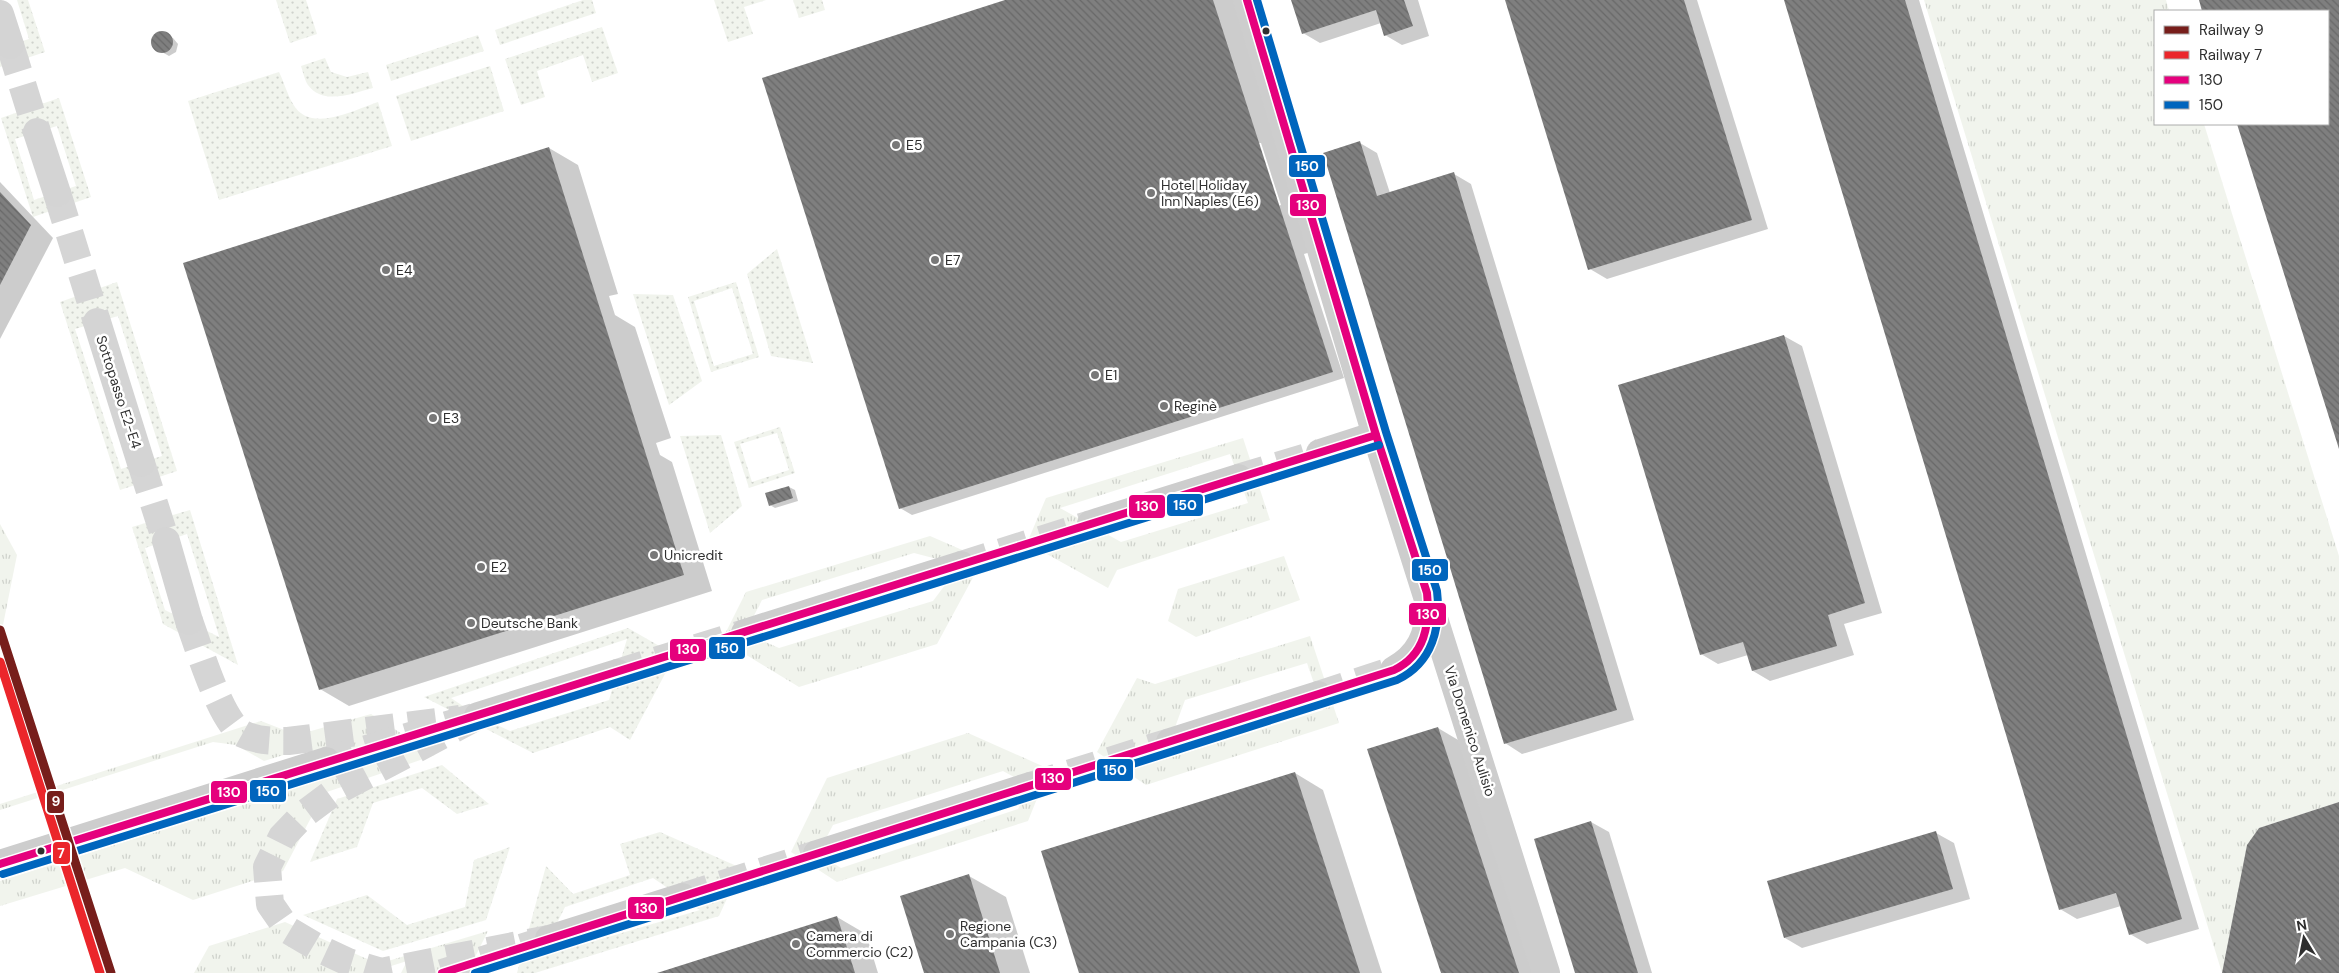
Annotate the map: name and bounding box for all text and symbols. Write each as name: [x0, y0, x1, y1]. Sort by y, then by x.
legend: [2154, 10, 2329, 125]
text: Railway 9: [2199, 20, 2264, 40]
unlabelled marker: [1261, 26, 1271, 36]
text: Railway 7: [2199, 45, 2262, 65]
text: 130: [2199, 70, 2223, 90]
text: 150: [2199, 95, 2223, 115]
place label: E5: [906, 136, 922, 154]
marker: E5: [890, 139, 902, 151]
line badge: 150: [1288, 154, 1326, 178]
text: 150: [1295, 157, 1319, 175]
place label: Hotel Holiday Inn Naples (E6): [1161, 176, 1259, 210]
marker: Hotel Holiday Inn Naples (E6): [1145, 187, 1157, 199]
line badge: 130: [1289, 193, 1327, 217]
text: 130: [1296, 196, 1320, 214]
place label: E7: [945, 251, 960, 269]
marker: E7: [929, 254, 941, 266]
place label: E4: [396, 261, 413, 279]
marker: E4: [380, 264, 392, 276]
street label: Sottopasso E2-E4: [92, 333, 146, 451]
place label: E1: [1105, 366, 1117, 384]
marker: E1: [1089, 369, 1101, 381]
place label: Reginè: [1174, 397, 1217, 415]
marker: Reginè: [1158, 400, 1170, 412]
place label: E3: [443, 409, 459, 427]
marker: E3: [427, 412, 439, 424]
line badge: 150: [1166, 493, 1204, 517]
line badge: 130: [1128, 494, 1166, 519]
text: 150: [1173, 496, 1197, 514]
text: 130: [1135, 497, 1159, 515]
place label: Unicredit: [664, 546, 723, 564]
marker: Unicredit: [648, 549, 660, 561]
place label: E2: [491, 558, 507, 576]
line badge: 150: [1411, 558, 1449, 582]
marker: E2: [475, 561, 487, 573]
text: 150: [1418, 561, 1442, 579]
line badge: 130: [1408, 602, 1447, 626]
text: 130: [1416, 605, 1440, 623]
place label: Deutsche Bank: [481, 614, 578, 632]
marker: Deutsche Bank: [465, 617, 477, 629]
line badge: 150: [708, 636, 746, 660]
line badge: 130: [669, 638, 707, 662]
text: 150: [715, 639, 739, 657]
text: 130: [676, 640, 700, 658]
street label: Via Domenico Aulisio: [1440, 663, 1500, 799]
line badge: 150: [1096, 758, 1134, 782]
text: 150: [1103, 761, 1127, 779]
line badge: 130: [1034, 767, 1072, 791]
text: 130: [1041, 769, 1065, 787]
line badge: 150: [249, 779, 287, 803]
line badge: 130: [210, 780, 248, 804]
text: 150: [256, 782, 280, 800]
text: 130: [217, 783, 241, 801]
line badge: 9: [46, 790, 65, 814]
text: 9: [52, 792, 61, 810]
line badge: 7: [52, 841, 71, 865]
text: 7: [57, 844, 65, 862]
unlabelled marker: [36, 846, 46, 856]
line badge: 130: [627, 896, 665, 920]
text: 130: [634, 899, 658, 917]
north arrow: [2279, 913, 2329, 963]
text: N: [2295, 915, 2308, 935]
place label: Regione Campania (C3): [960, 917, 1057, 951]
place label: Camera di Commercio (C2): [806, 927, 913, 961]
marker: Regione Campania (C3): [944, 928, 956, 940]
marker: Camera di Commercio (C2): [790, 938, 802, 950]

